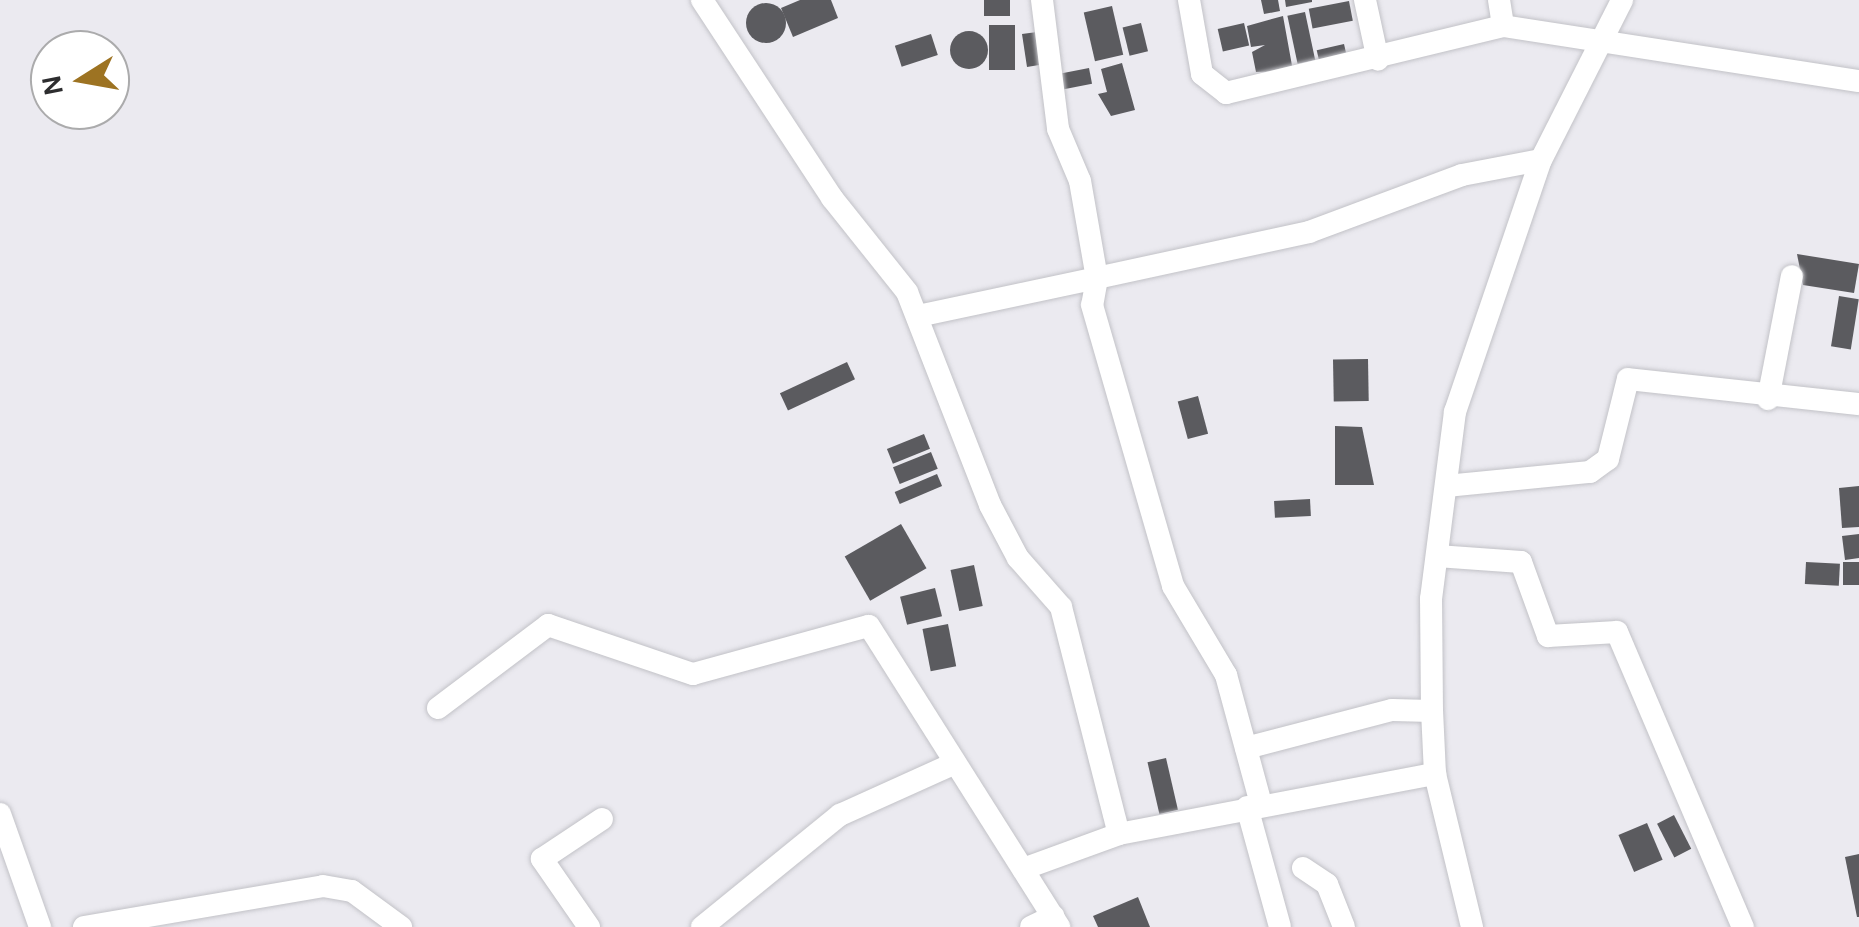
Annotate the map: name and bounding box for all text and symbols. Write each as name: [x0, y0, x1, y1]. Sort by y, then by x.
north arrow: [30, 30, 130, 130]
text: N: [34, 72, 70, 98]

